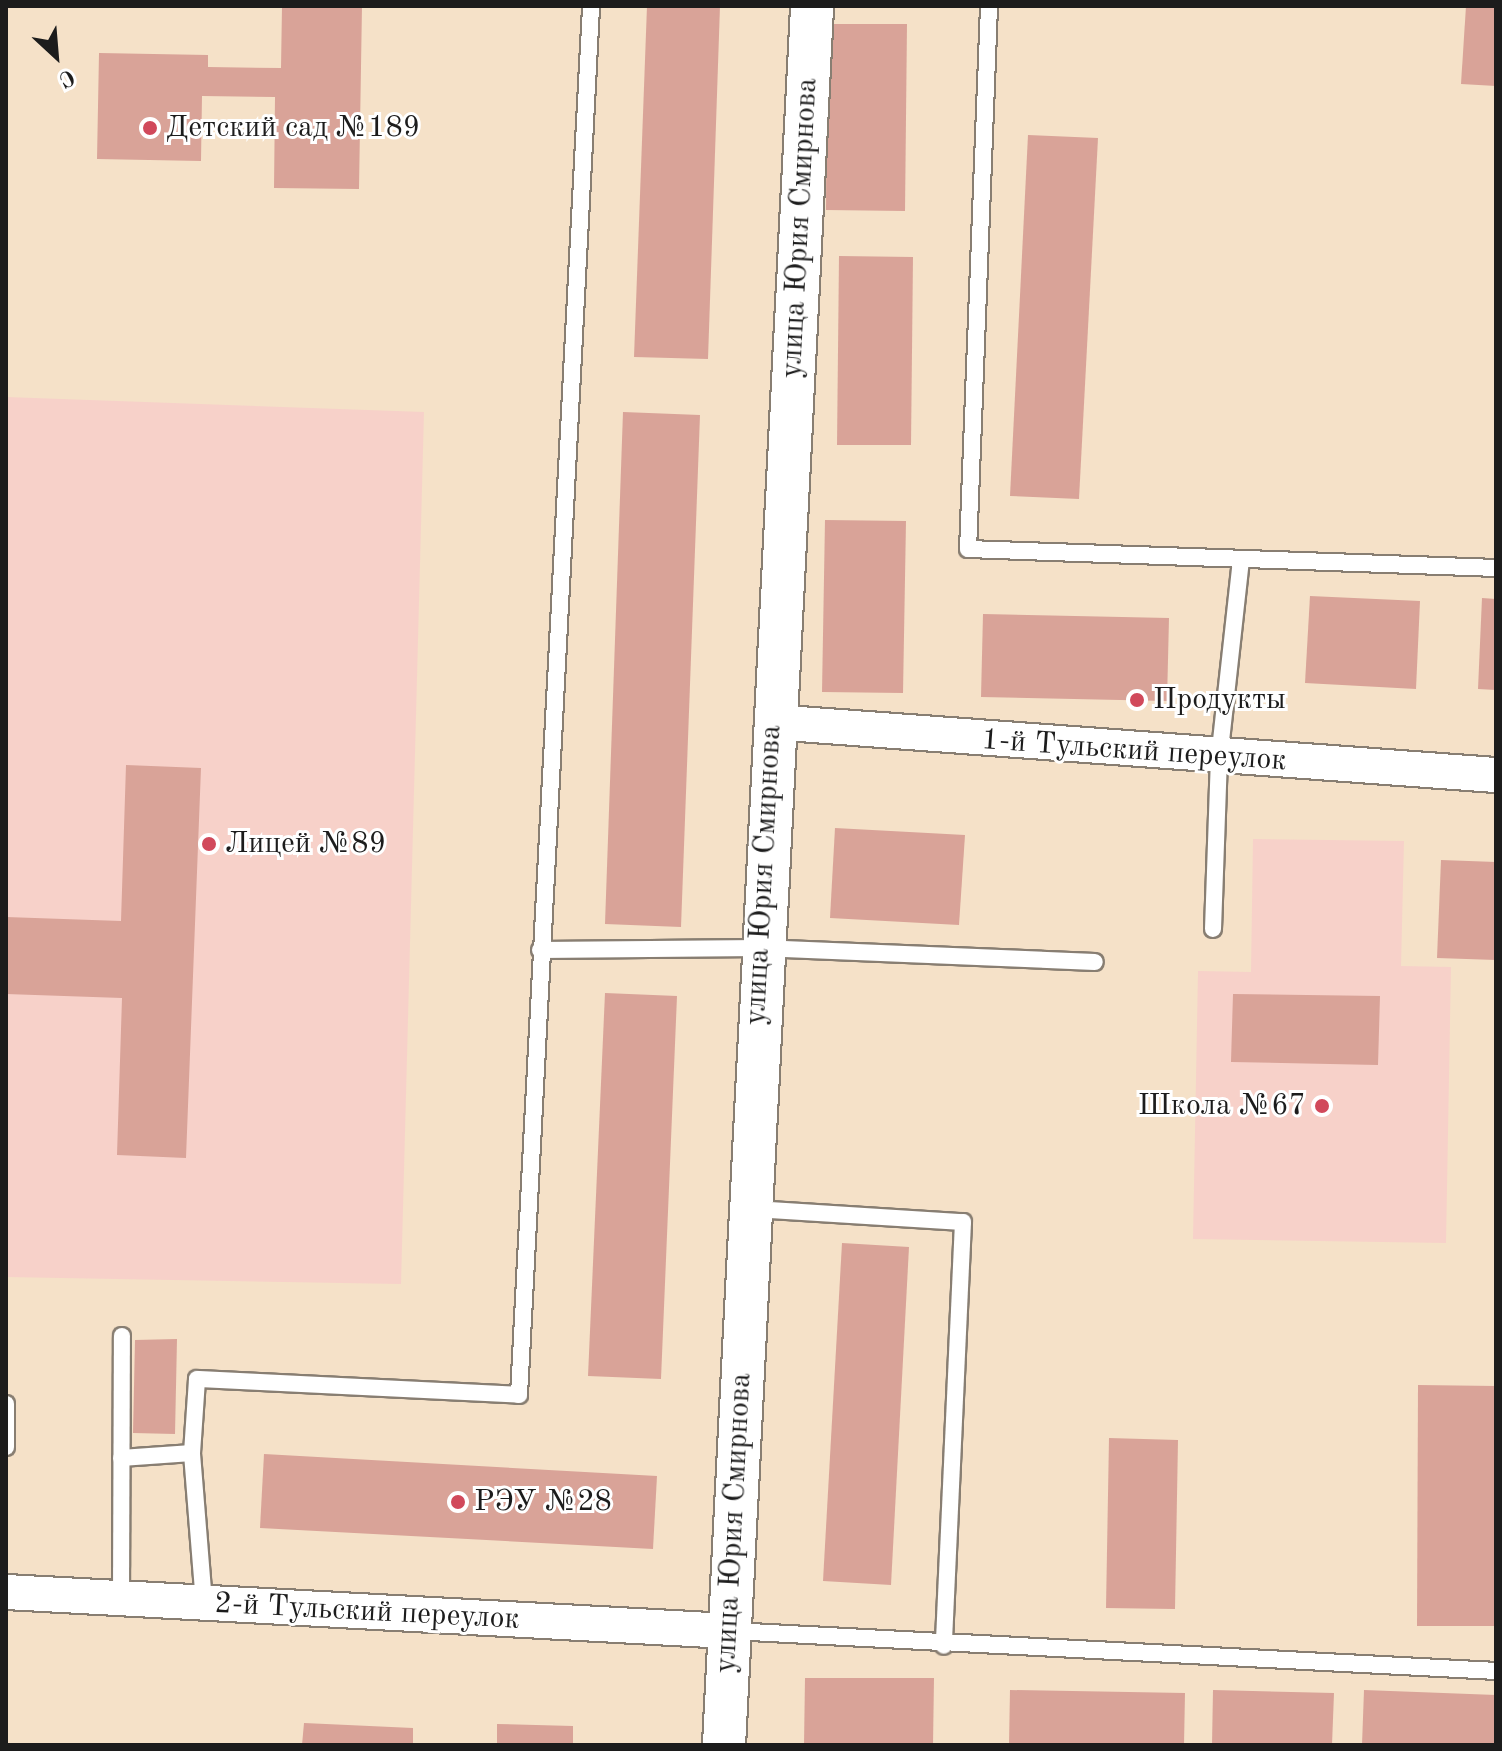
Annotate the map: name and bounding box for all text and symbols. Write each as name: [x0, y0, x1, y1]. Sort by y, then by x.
north arrow: [16, 16, 96, 96]
text: С: [55, 64, 78, 91]
street label: улица Юрия Смирнова: [774, 77, 826, 379]
place label: Детский сад №189: [166, 110, 420, 146]
marker: Детский сад №189: [141, 119, 159, 137]
place label: Продукты: [1153, 682, 1286, 718]
marker: Продукты: [1128, 691, 1146, 709]
street label: 1-й Тульский переулок: [980, 722, 1288, 780]
street label: улица Юрия Смирнова: [738, 724, 790, 1026]
place label: Лицей №89: [225, 826, 386, 862]
marker: Лицей №89: [200, 835, 218, 853]
place label: Школа №67: [1138, 1088, 1306, 1124]
marker: Школа №67: [1313, 1097, 1331, 1115]
street label: улица Юрия Смирнова: [708, 1372, 760, 1674]
place label: РЭУ №28: [474, 1484, 612, 1520]
marker: РЭУ №28: [449, 1493, 467, 1511]
street label: 2-й Тульский переулок: [214, 1586, 520, 1638]

